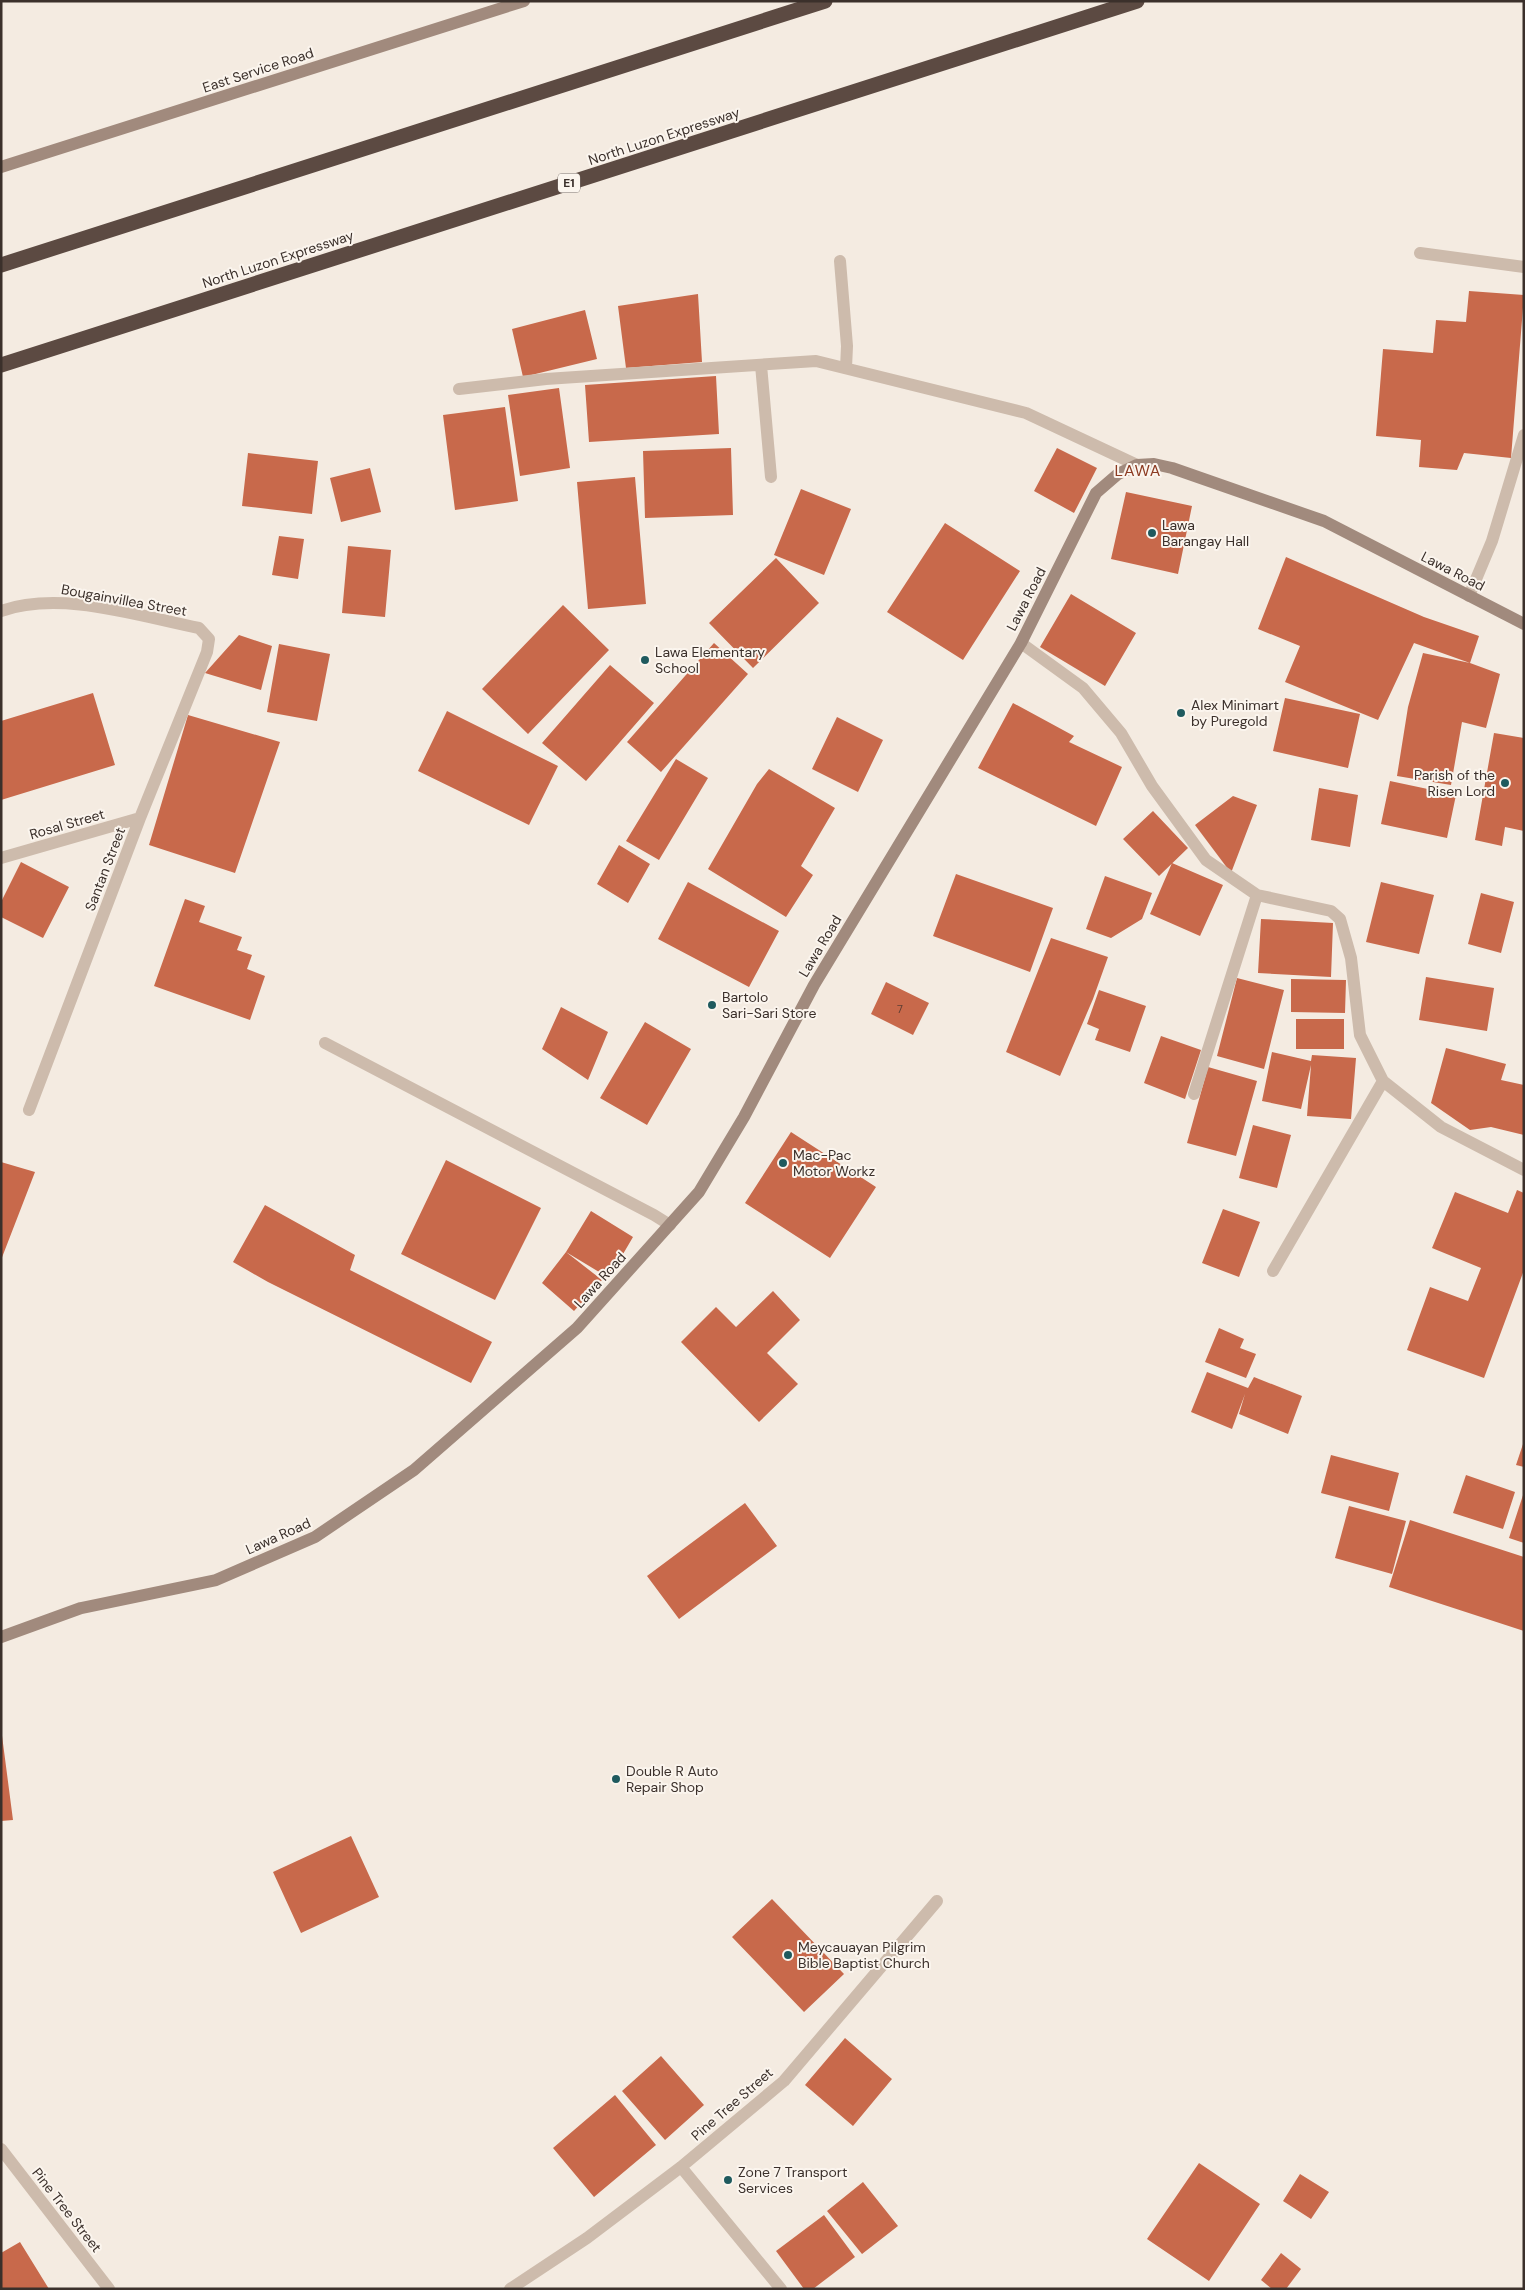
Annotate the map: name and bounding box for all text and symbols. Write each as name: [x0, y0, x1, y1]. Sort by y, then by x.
street label: East Service Road: [200, 44, 316, 96]
street label: North Luzon Expressway: [586, 103, 742, 169]
road number: E1: [558, 174, 580, 192]
street label: North Luzon Expressway: [200, 226, 356, 292]
district label: LAWA: [1115, 460, 1161, 481]
place label: Lawa Barangay Hall: [1162, 516, 1249, 550]
marker: Lawa Barangay Hall: [1146, 527, 1158, 539]
street label: Lawa Road: [1418, 547, 1488, 595]
street label: Lawa Road: [1002, 564, 1050, 634]
street label: Bougainvillea Street: [60, 580, 188, 620]
place label: Lawa Elementary School: [655, 643, 765, 677]
marker: Lawa Elementary School: [639, 654, 651, 666]
place label: Alex Minimart by Puregold: [1191, 696, 1279, 730]
marker: Alex Minimart by Puregold: [1175, 707, 1187, 719]
place label: Parish of the Risen Lord: [1414, 766, 1495, 800]
marker: Parish of the Risen Lord: [1499, 777, 1511, 789]
street label: Rosal Street: [27, 805, 107, 843]
street label: Santan Street: [81, 825, 129, 913]
street label: Lawa Road: [794, 912, 846, 980]
place label: Bartolo Sari-Sari Store: [722, 988, 816, 1022]
marker: Bartolo Sari-Sari Store: [706, 999, 718, 1011]
house number: 7: [897, 1002, 903, 1016]
place label: Mac-Pac Motor Workz: [793, 1146, 875, 1180]
marker: Mac-Pac Motor Workz: [777, 1157, 789, 1169]
street label: Lawa Road: [570, 1248, 630, 1312]
street label: Lawa Road: [243, 1514, 313, 1558]
place label: Double R Auto Repair Shop: [626, 1762, 718, 1796]
marker: Double R Auto Repair Shop: [610, 1773, 622, 1785]
place label: Meycauayan Pilgrim Bible Baptist Church: [798, 1938, 930, 1972]
marker: Meycauayan Pilgrim Bible Baptist Church: [782, 1949, 794, 1961]
street label: Pine Tree Street: [687, 2064, 777, 2144]
place label: Zone 7 Transport Services: [738, 2163, 847, 2197]
street label: Pine Tree Street: [28, 2164, 106, 2256]
marker: Zone 7 Transport Services: [722, 2174, 734, 2186]

